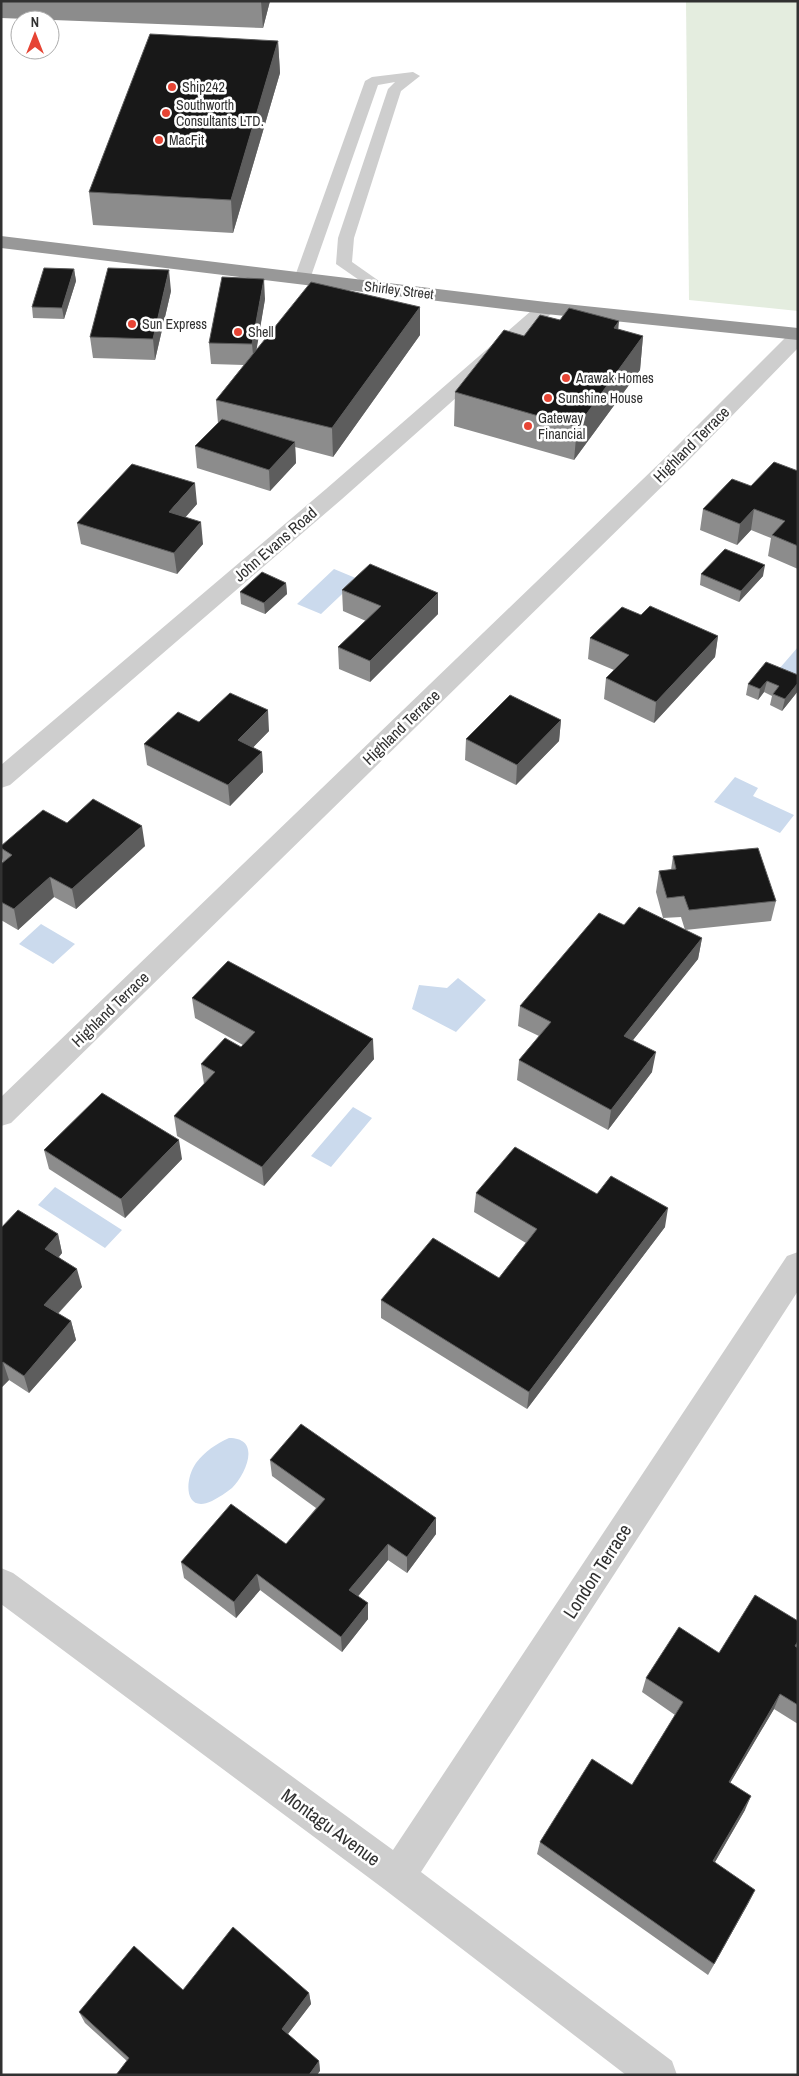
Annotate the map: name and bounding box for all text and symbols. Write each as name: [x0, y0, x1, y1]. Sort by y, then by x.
north arrow: [10, 10, 60, 60]
text: N: [31, 13, 39, 31]
place label: Ship242: [182, 78, 225, 96]
marker: Ship242: [166, 81, 178, 93]
place label: Southworth Consultants LTD.: [176, 96, 264, 130]
marker: Southworth Consultants LTD.: [160, 107, 172, 119]
place label: MacFit: [169, 131, 204, 149]
marker: MacFit: [153, 134, 165, 146]
street label: Shirley Street: [363, 277, 435, 303]
place label: Sun Express: [142, 315, 207, 333]
marker: Sun Express: [126, 318, 138, 330]
place label: Shell: [248, 323, 274, 341]
marker: Shell: [232, 326, 244, 338]
place label: Arawak Homes: [575, 369, 654, 387]
marker: Arawak Homes: [560, 372, 572, 384]
place label: Sunshine House: [558, 389, 643, 407]
marker: Sunshine House: [542, 392, 554, 404]
street label: Highland Terrace: [648, 401, 734, 487]
place label: Gateway Financial: [538, 409, 585, 443]
marker: Gateway Financial: [522, 420, 534, 432]
street label: John Evans Road: [229, 502, 321, 586]
street label: Highland Terrace: [358, 684, 444, 770]
street label: Highland Terrace: [67, 966, 153, 1052]
street label: London Terrace: [557, 1519, 637, 1623]
street label: Montagu Avenue: [276, 1782, 386, 1872]

